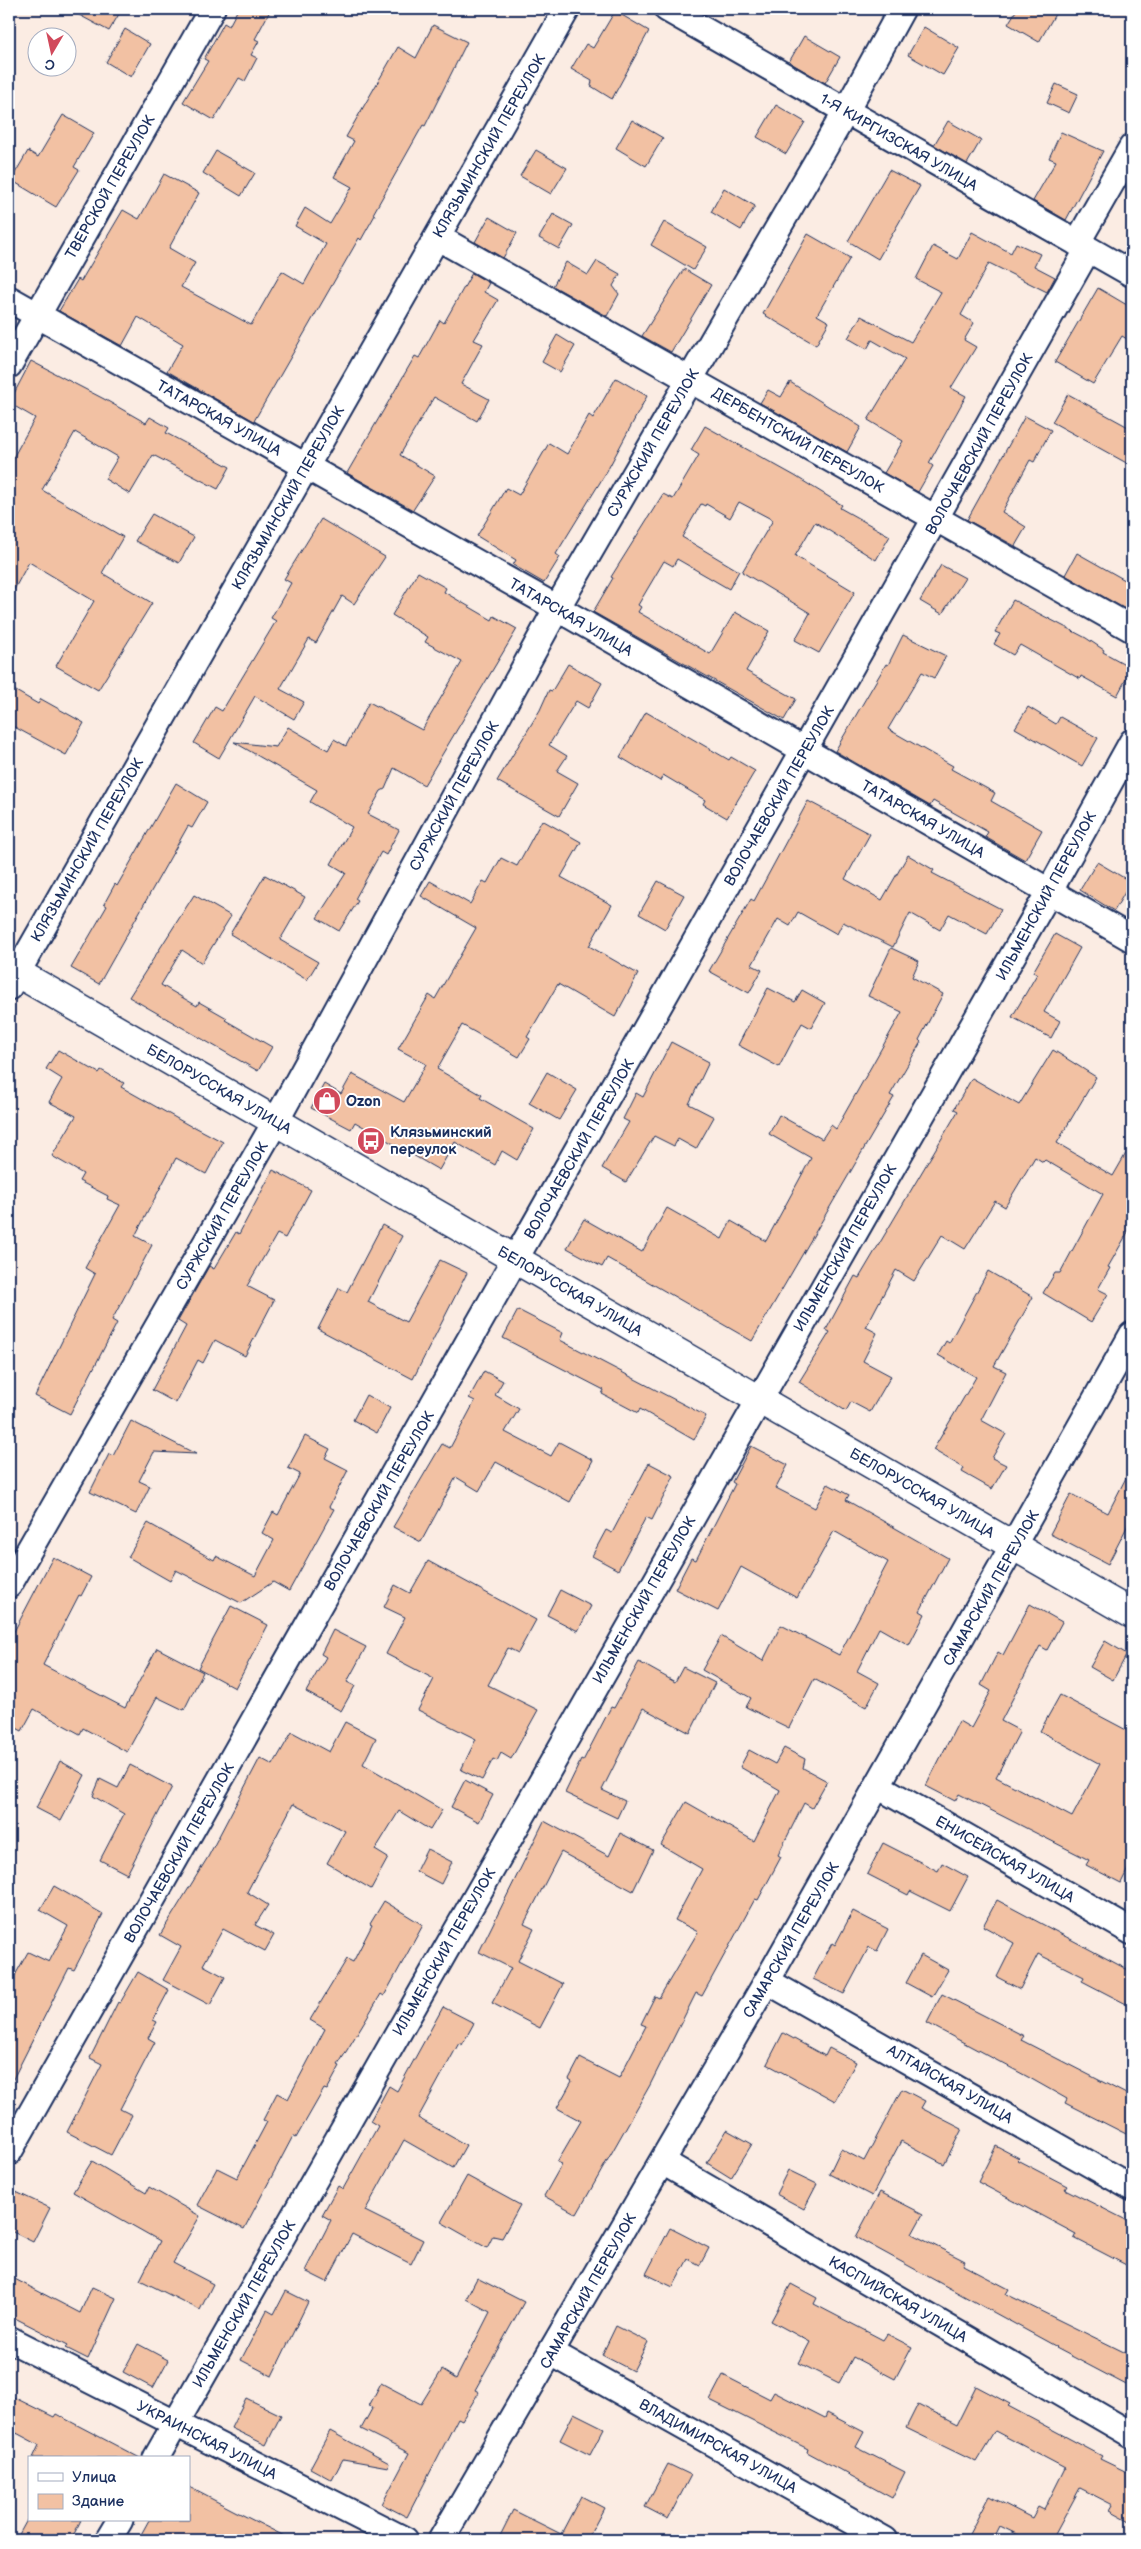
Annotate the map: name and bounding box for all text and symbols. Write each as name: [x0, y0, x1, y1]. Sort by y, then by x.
north arrow: [28, 28, 78, 78]
street label: КЛЯЗЬМИНСКИЙ ПЕРЕУЛОК: [429, 51, 550, 242]
text: С: [44, 55, 56, 74]
street label: 1-Я КИРГИЗСКАЯ УЛИЦА: [817, 90, 982, 196]
street label: ТВЕРСКОЙ ПЕРЕУЛОК: [61, 112, 160, 263]
street label: ВОЛОЧАЕВСКИЙ ПЕРЕУЛОК: [922, 350, 1037, 538]
street label: СУРЖСКИЙ ПЕРЕУЛОК: [603, 365, 704, 521]
street label: ТАТАРСКАЯ УЛИЦА: [153, 376, 285, 461]
street label: ДЕРБЕНТСКИЙ ПЕРЕУЛОК: [708, 383, 887, 498]
street label: КЛЯЗЬМИНСКИЙ ПЕРЕУЛОК: [228, 403, 349, 594]
street label: ТАТАРСКАЯ УЛИЦА: [506, 574, 637, 661]
street label: ВОЛОЧАЕВСКИЙ ПЕРЕУЛОК: [720, 703, 839, 890]
street label: СУРЖСКИЙ ПЕРЕУЛОК: [405, 718, 504, 874]
street label: КЛЯЗЬМИНСКИЙ ПЕРЕУЛОК: [27, 755, 148, 946]
street label: ТАТАРСКАЯ УЛИЦА: [858, 776, 989, 863]
street label: ИЛЬМЕНСКИЙ ПЕРЕУЛОК: [992, 808, 1101, 984]
street label: БЕЛОРУССКАЯ УЛИЦА: [143, 1040, 295, 1139]
street label: ВОЛОЧАЕВСКИЙ ПЕРЕУЛОК: [520, 1056, 639, 1243]
shop icon: Ozon: [312, 1086, 342, 1116]
place label: Ozon: [346, 1092, 381, 1111]
place label: Клязьминский переулок: [390, 1123, 492, 1159]
bus stop icon: Клязьминский переулок: [356, 1126, 386, 1156]
street label: СУРЖСКИЙ ПЕРЕУЛОК: [172, 1138, 273, 1294]
street label: ИЛЬМЕНСКИЙ ПЕРЕУЛОК: [790, 1161, 901, 1335]
street label: БЕЛОРУССКАЯ УЛИЦА: [494, 1242, 646, 1341]
street label: ВОЛОЧАЕВСКИЙ ПЕРЕУЛОК: [320, 1408, 439, 1595]
street label: БЕЛОРУССКАЯ УЛИЦА: [846, 1444, 998, 1543]
street label: САМАРСКИЙ ПЕРЕУЛОК: [939, 1507, 1044, 1669]
street label: ИЛЬМЕНСКИЙ ПЕРЕУЛОК: [589, 1513, 700, 1687]
street label: ВОЛОЧАЕВСКИЙ ПЕРЕУЛОК: [120, 1760, 239, 1947]
street label: ЕНИСЕЙСКАЯ УЛИЦА: [932, 1812, 1078, 1907]
street label: САМАРСКИЙ ПЕРЕУЛОК: [739, 1859, 844, 2021]
street label: ИЛЬМЕНСКИЙ ПЕРЕУЛОК: [389, 1865, 500, 2039]
street label: АЛТАЙСКАЯ УЛИЦА: [883, 2040, 1017, 2129]
street label: САМАРСКИЙ ПЕРЕУЛОК: [536, 2210, 641, 2372]
street label: ИЛЬМЕНСКИЙ ПЕРЕУЛОК: [189, 2217, 300, 2391]
street label: КАСПИЙСКАЯ УЛИЦА: [825, 2252, 971, 2347]
street label: ВЛАДИМИРСКАЯ УЛИЦА: [636, 2395, 801, 2498]
street label: УКРАИНСКАЯ УЛИЦА: [134, 2397, 281, 2484]
legend: [28, 2456, 190, 2522]
text: Улица: [72, 2468, 117, 2487]
text: Здание: [72, 2492, 124, 2511]

